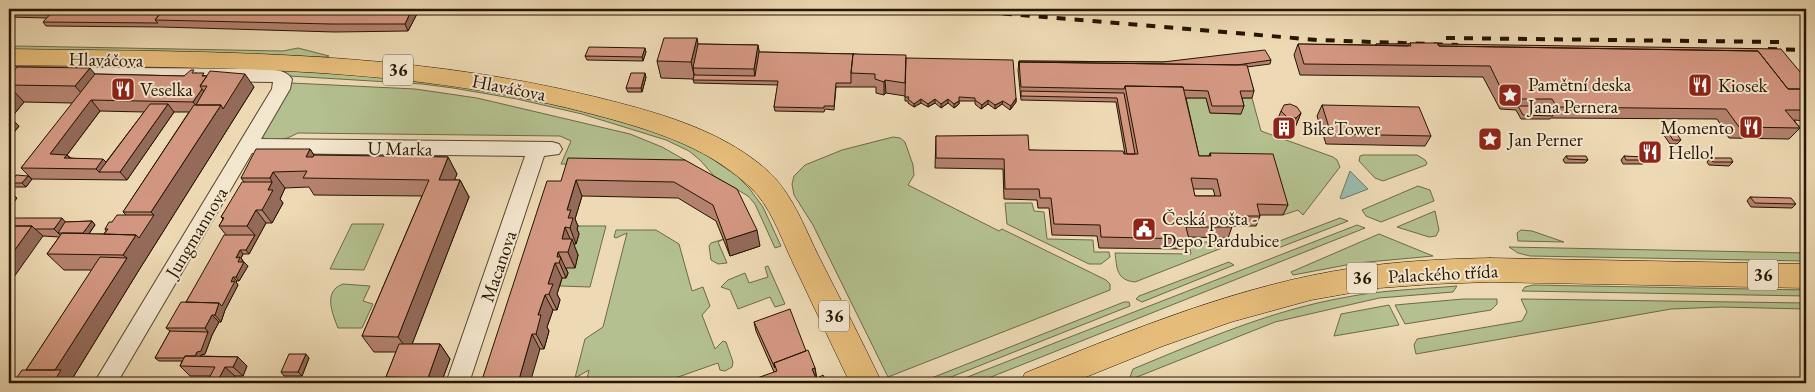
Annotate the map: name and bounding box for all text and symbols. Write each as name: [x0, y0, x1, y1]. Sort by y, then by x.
street label: Hlaváčova: [68, 46, 144, 73]
road number: 36: [383, 54, 413, 86]
street label: Hlaváčova: [470, 68, 548, 107]
place label: Pamětní deska Jana Pernera: [1526, 72, 1632, 119]
restaurant icon: Kiosek: [1687, 72, 1713, 98]
place label: Kiosek: [1718, 73, 1769, 98]
restaurant icon: Veselka: [110, 76, 136, 102]
place label: Veselka: [140, 77, 193, 102]
place icon: Pamětní deska Jana Pernera: [1497, 82, 1523, 108]
restaurant icon: Momento: [1738, 114, 1764, 140]
building icon: BikeTower: [1271, 115, 1297, 141]
place label: Momento: [1660, 115, 1734, 140]
place label: BikeTower: [1302, 116, 1381, 141]
place icon: Jan Perner: [1477, 126, 1503, 152]
place label: Jan Perner: [1506, 127, 1584, 152]
street label: U Marka: [367, 135, 433, 162]
restaurant icon: Hello!: [1637, 139, 1663, 165]
place label: Hello!: [1668, 140, 1714, 165]
street label: Jungmannova: [158, 182, 234, 284]
place label: Česká pošta - Depo Pardubice: [1162, 206, 1279, 253]
public building icon: Česká pošta - Depo Pardubice: [1131, 216, 1157, 242]
street label: Macanova: [475, 227, 522, 305]
street label: Palackého třída: [1387, 258, 1499, 289]
road number: 36: [1748, 260, 1778, 290]
road number: 36: [1347, 262, 1377, 294]
road number: 36: [819, 300, 849, 332]

